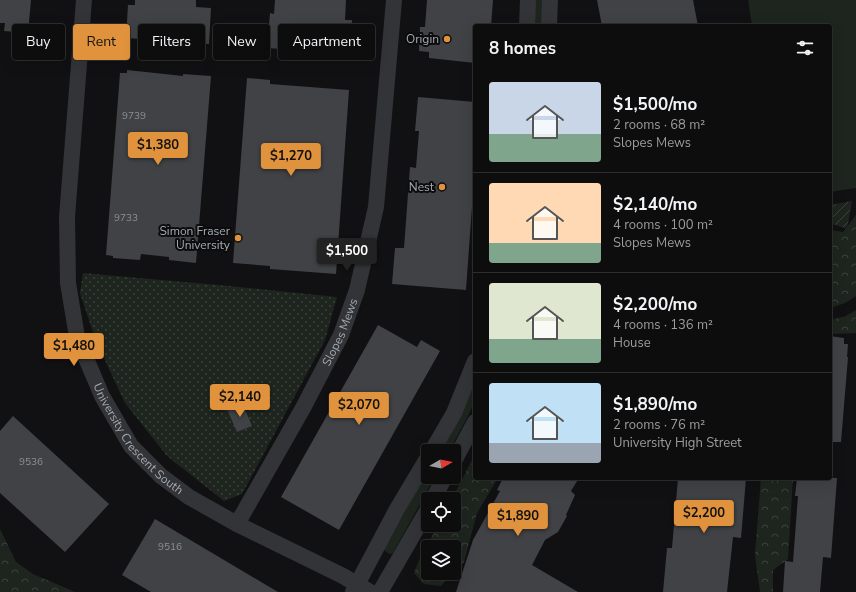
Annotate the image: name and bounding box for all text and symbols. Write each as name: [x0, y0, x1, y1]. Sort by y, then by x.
chip: Buy: [12, 24, 65, 60]
chip: Rent: [73, 24, 130, 60]
chip: Filters: [138, 24, 205, 60]
chip: New: [213, 24, 270, 60]
chip: Apartment: [278, 24, 375, 60]
place label: Origin: [406, 31, 439, 47]
marker: Origin: [442, 34, 452, 44]
text: 8 homes: [489, 37, 556, 60]
icon: filters: [794, 37, 816, 59]
text: $1,500/mo: [613, 93, 697, 116]
icon: home: [521, 98, 569, 146]
house number: 9739: [122, 109, 146, 123]
text: 2 rooms · 68 m²: [613, 116, 705, 134]
pin: $1,380: [125, 132, 191, 166]
text: Slopes Mews: [613, 134, 691, 152]
text: $1,380: [137, 136, 179, 154]
pin: $1,270: [258, 143, 324, 177]
text: $1,270: [270, 147, 312, 165]
place label: Nest: [409, 179, 435, 195]
marker: Nest: [437, 182, 447, 192]
text: $2,140/mo: [613, 193, 697, 216]
icon: home: [521, 199, 569, 247]
house number: 9733: [114, 211, 138, 225]
text: 4 rooms · 100 m²: [613, 216, 713, 234]
place label: Simon Fraser University: [159, 223, 231, 253]
marker: Simon Fraser University: [233, 233, 243, 243]
text: Slopes Mews: [613, 234, 691, 252]
pin: $1,500: [314, 238, 380, 272]
text: $1,500: [326, 242, 368, 260]
text: $2,200/mo: [613, 293, 697, 316]
street label: Slopes Mews: [318, 296, 361, 369]
icon: home: [521, 299, 569, 347]
text: 4 rooms · 136 m²: [613, 316, 713, 334]
pin: $1,480: [41, 333, 107, 367]
text: House: [613, 334, 651, 352]
text: $1,480: [53, 337, 95, 355]
street label: University Crescent South: [89, 381, 187, 498]
pin: $2,140: [207, 384, 273, 418]
text: $2,140: [219, 388, 261, 406]
pin: $2,070: [326, 392, 392, 426]
text: $1,890/mo: [613, 393, 697, 416]
text: $2,070: [338, 396, 380, 414]
icon: home: [521, 399, 569, 447]
text: 2 rooms · 76 m²: [613, 416, 705, 434]
text: University High Street: [613, 434, 742, 452]
north arrow: [421, 444, 461, 484]
map controls: [421, 444, 461, 580]
house number: 9536: [19, 455, 43, 469]
button: locate: [421, 492, 461, 532]
pin: $2,200: [671, 500, 737, 534]
pin: $1,890: [485, 503, 551, 537]
text: $2,200: [683, 504, 725, 522]
text: $1,890: [497, 507, 539, 525]
house number: 9516: [158, 540, 182, 554]
button: layers: [421, 540, 461, 580]

